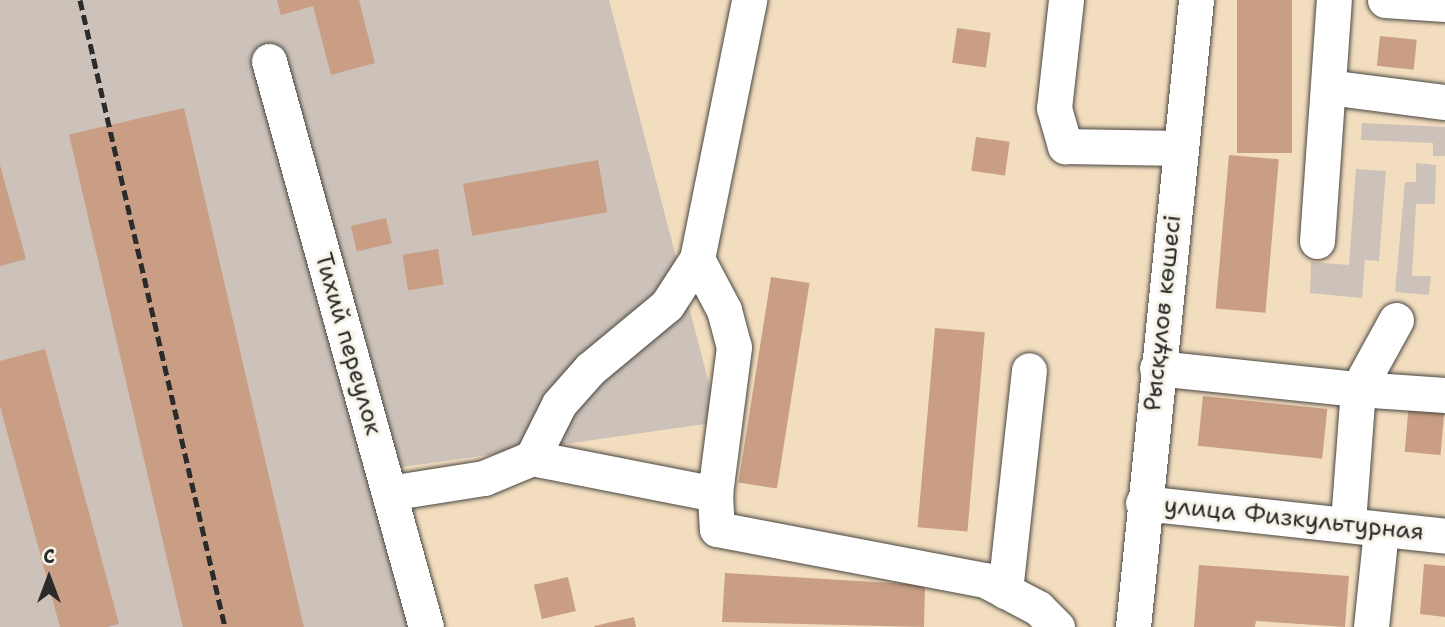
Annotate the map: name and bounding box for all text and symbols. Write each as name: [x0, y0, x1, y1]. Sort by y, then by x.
street label: Рысқұлов көшесі: [1138, 214, 1188, 412]
street label: Тихий переулок: [308, 250, 388, 438]
street label: улица Физкультурная: [1163, 491, 1425, 547]
north arrow: [14, 543, 84, 613]
text: С: [43, 544, 55, 569]

